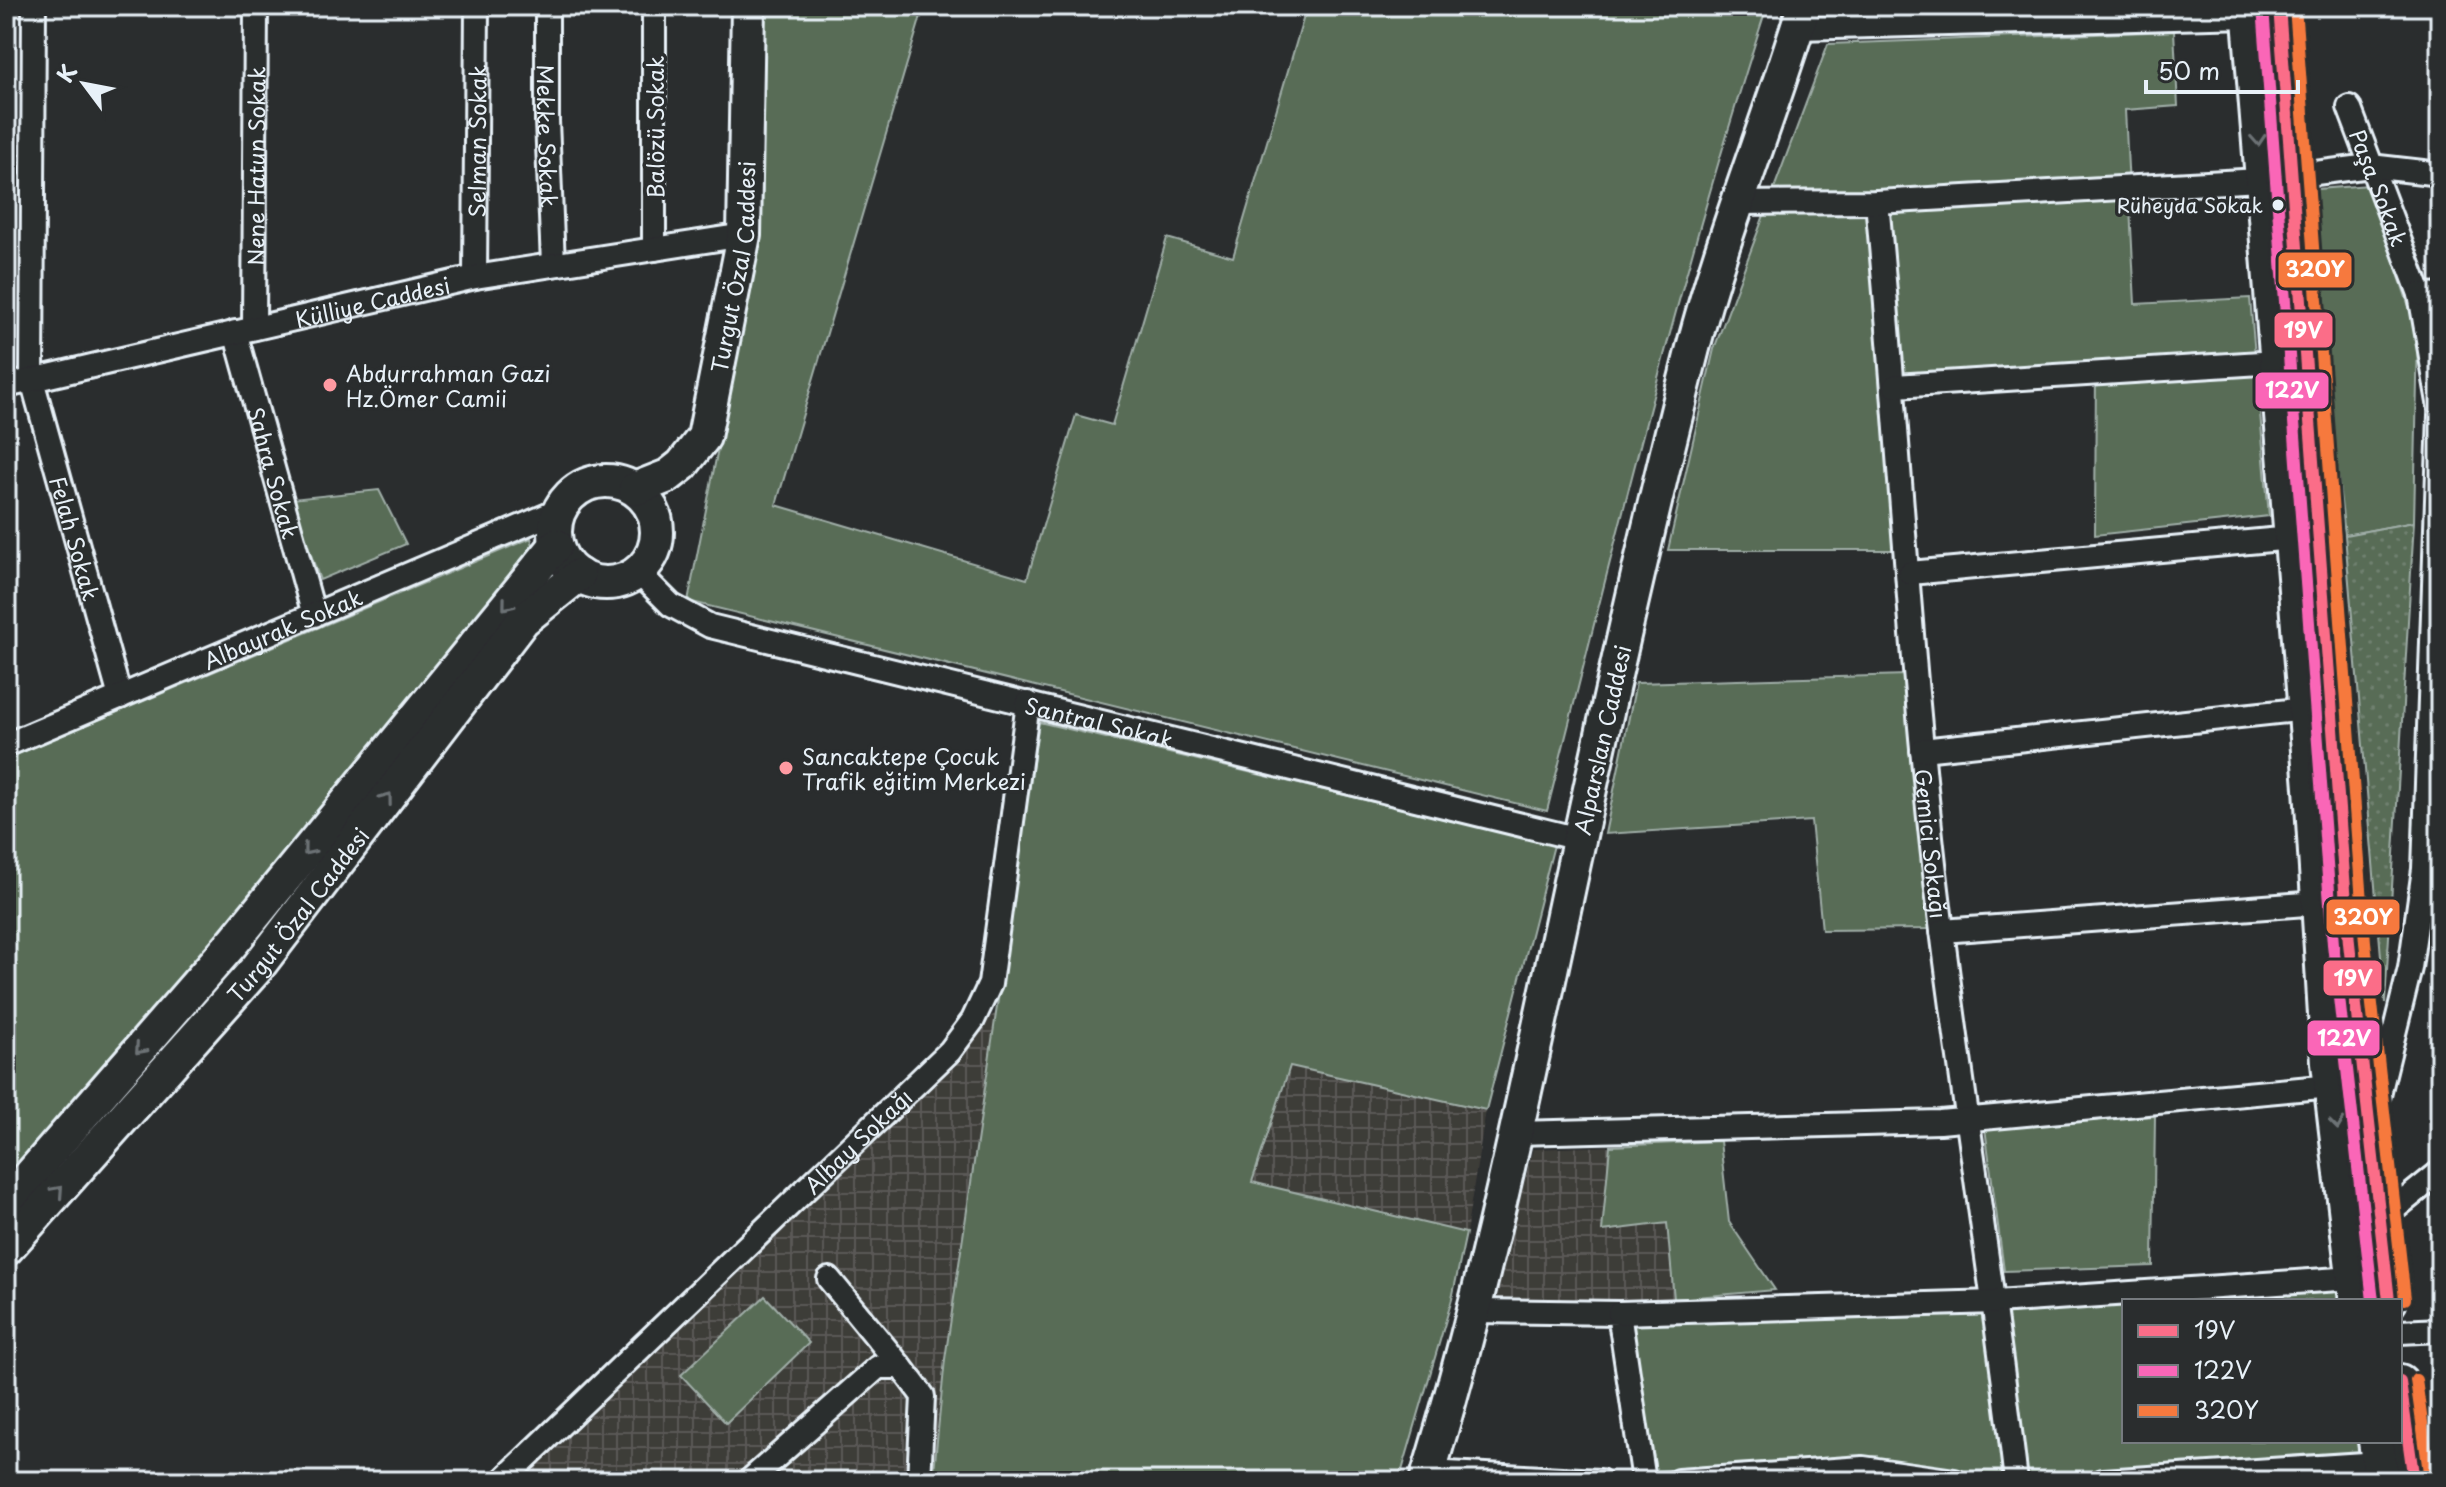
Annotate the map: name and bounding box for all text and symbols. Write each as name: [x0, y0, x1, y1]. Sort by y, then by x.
north arrow: [44, 44, 124, 124]
scale bar: [2146, 44, 2298, 94]
text: 50 m: [2158, 52, 2220, 88]
street label: Balözü Sokak: [638, 55, 671, 198]
text: K: [48, 57, 84, 88]
street label: Selman Sokak: [459, 64, 493, 218]
street label: Mekke Sokak: [531, 64, 567, 209]
street label: Nene Hatun Sokak: [238, 66, 272, 266]
street label: Paşa Sokak: [2342, 124, 2417, 251]
one-way arrow: [2249, 134, 2266, 147]
street label: Turgut Özal Caddesi: [701, 161, 762, 375]
place label: Rüheyda Sokak: [2117, 190, 2263, 220]
marker: Rüheyda Sokak: [2270, 197, 2286, 213]
line badge: 320Y: [2277, 251, 2353, 289]
text: 320Y: [2285, 251, 2346, 284]
street label: Külliye Caddesi: [292, 267, 453, 335]
line badge: 19V: [2273, 311, 2334, 349]
text: 19V: [2284, 312, 2323, 345]
place label: Abdurrahman Gazi Hz.Ömer Camii: [346, 356, 551, 414]
line badge: 122V: [2254, 371, 2330, 410]
text: 122V: [2265, 372, 2319, 405]
marker: Abdurrahman Gazi Hz.Ömer Camii: [321, 376, 339, 394]
street label: Sahra Sokak: [240, 403, 308, 543]
street label: Felah Sokak: [43, 472, 109, 604]
street label: Albayrak Sokak: [197, 579, 367, 676]
one-way arrow: [502, 596, 517, 610]
street label: Alparslan Caddesi: [1564, 642, 1638, 838]
street label: Santral Sokak: [1022, 687, 1178, 756]
place label: Sancaktepe Çocuk Trafik eğitim Merkezi: [802, 739, 1026, 797]
marker: Sancaktepe Çocuk Trafik eğitim Merkezi: [777, 759, 795, 777]
street label: Gemici Sokağı: [1908, 767, 1957, 920]
one-way arrow: [377, 793, 391, 807]
street label: Turgut Özal Caddesi: [218, 820, 376, 1009]
one-way arrow: [303, 841, 318, 856]
line badge: 320Y: [2325, 898, 2401, 936]
text: 320Y: [2333, 899, 2394, 932]
line badge: 19V: [2322, 959, 2383, 997]
text: 19V: [2334, 960, 2373, 993]
line badge: 122V: [2306, 1019, 2381, 1057]
text: 122V: [2317, 1020, 2371, 1053]
one-way arrow: [135, 1040, 150, 1054]
street label: Albay Sokağı: [795, 1080, 919, 1200]
one-way arrow: [2328, 1118, 2345, 1131]
one-way arrow: [48, 1185, 63, 1200]
legend: [2122, 1299, 2402, 1443]
text: 19V: [2194, 1311, 2236, 1347]
text: 122V: [2194, 1351, 2252, 1387]
text: 320Y: [2194, 1391, 2259, 1427]

